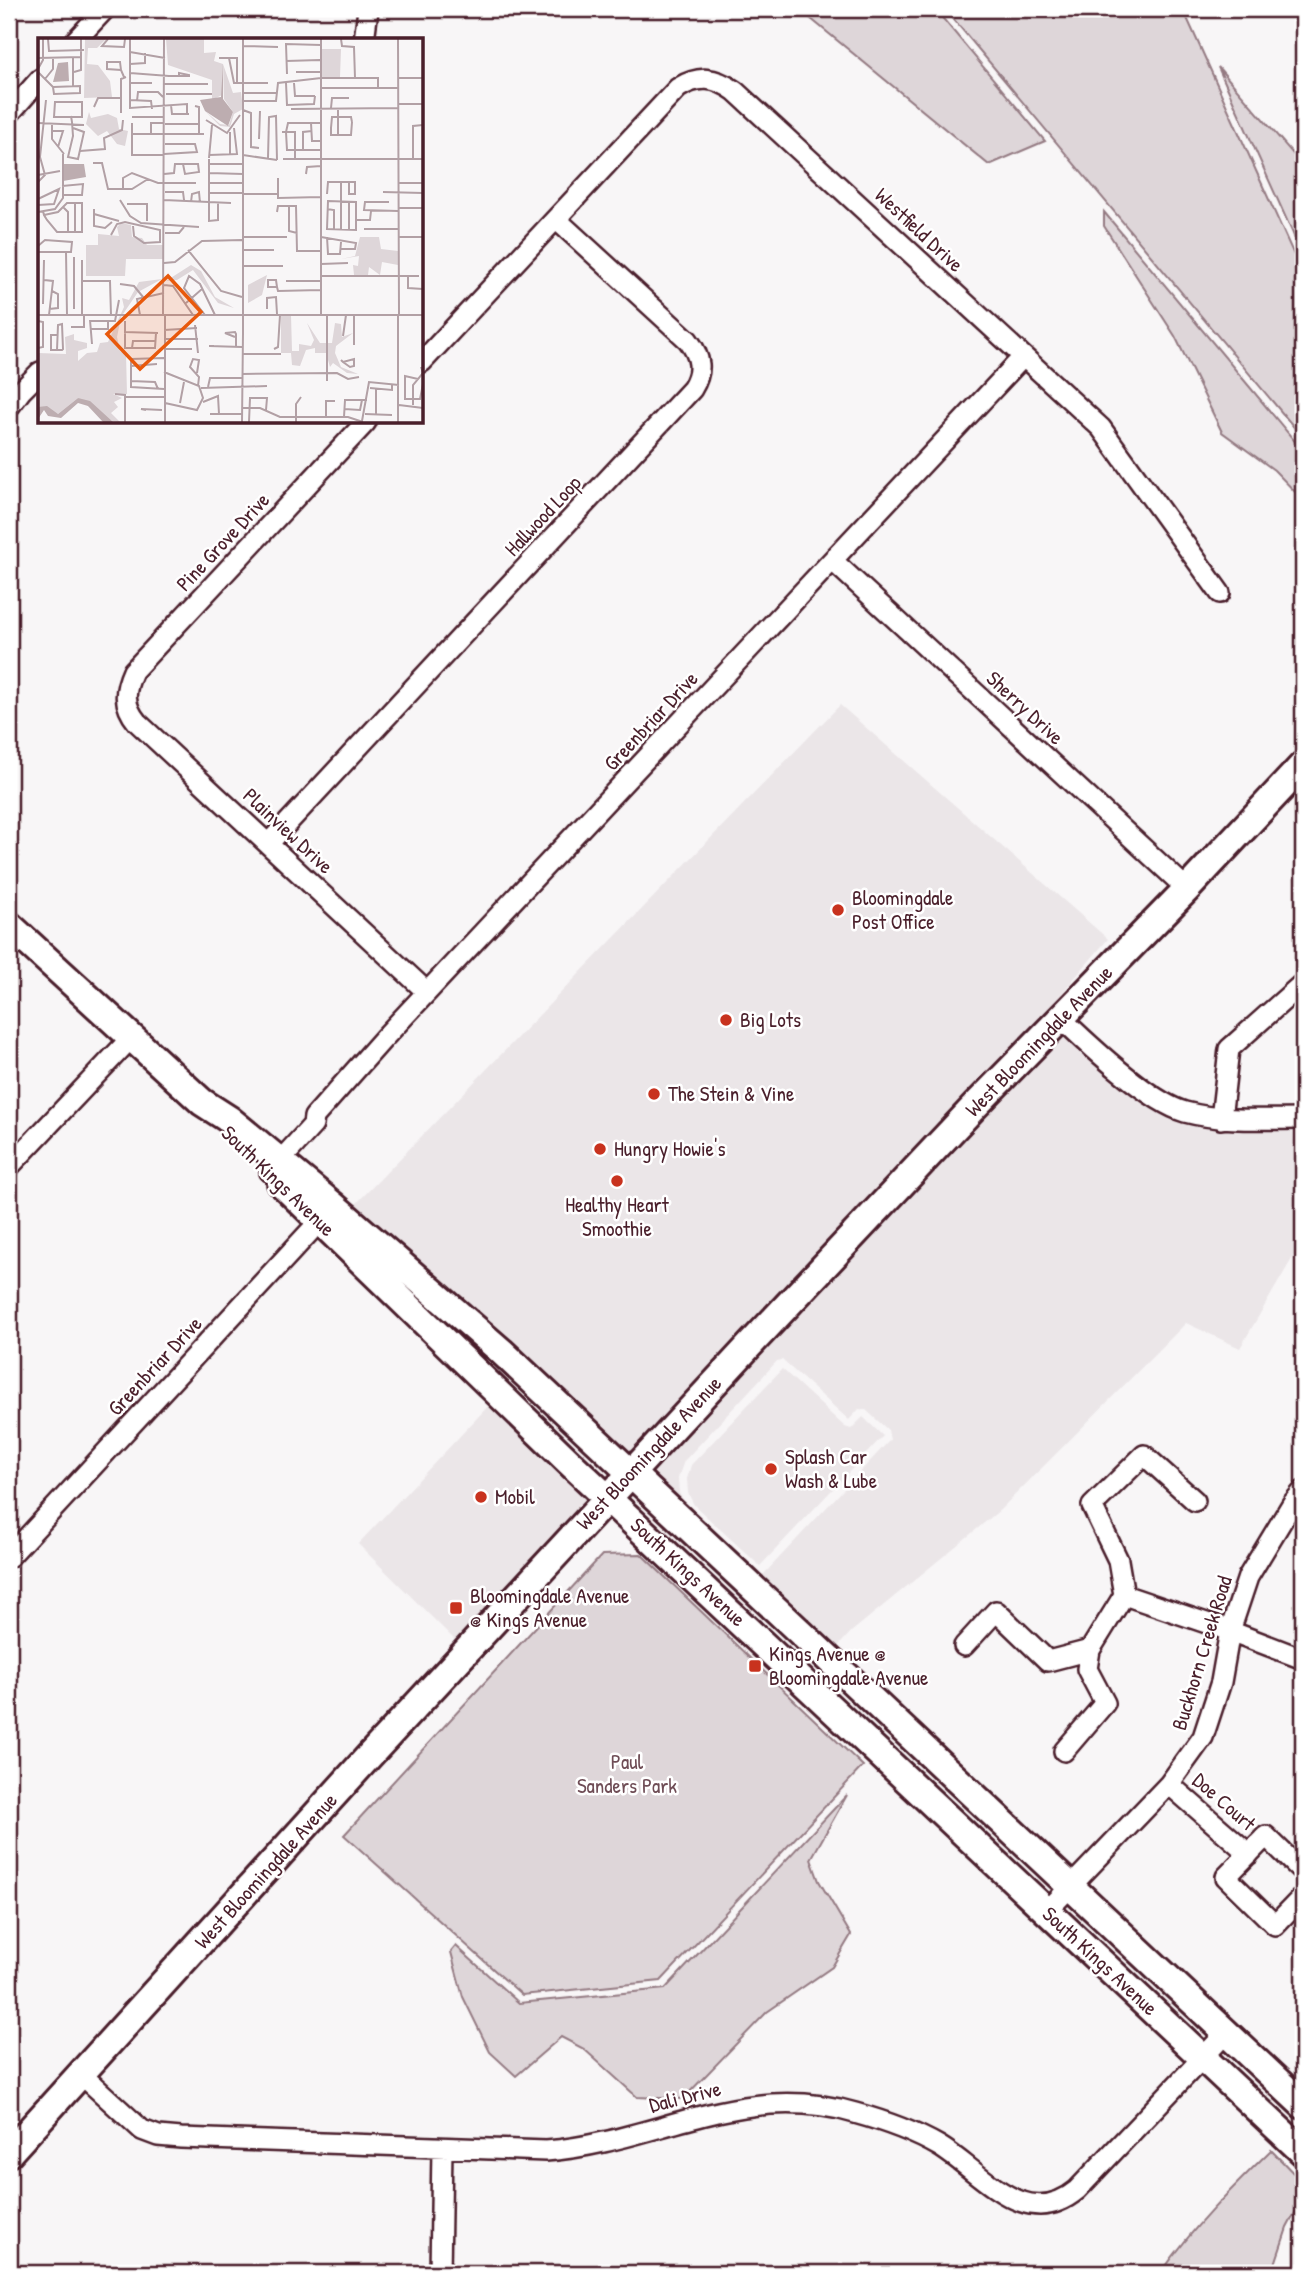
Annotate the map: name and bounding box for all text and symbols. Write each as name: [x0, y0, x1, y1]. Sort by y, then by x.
inset map: [38, 38, 424, 424]
street label: Westfield Drive: [869, 181, 970, 278]
street label: Hallwood Loop: [498, 469, 588, 562]
street label: Pine Grove Drive: [169, 486, 276, 597]
street label: Sherry Drive: [980, 664, 1070, 751]
street label: Greenbriar Drive: [597, 665, 704, 777]
street label: Plainview Drive: [237, 781, 340, 880]
place label: Bloomingdale Post Office: [852, 883, 953, 936]
marker: Bloomingdale Post Office: [830, 902, 846, 918]
street label: West Bloomingdale Avenue: [958, 958, 1119, 1123]
place label: Big Lots: [740, 1005, 801, 1034]
marker: Big Lots: [718, 1012, 734, 1028]
place label: The Stein & Vine: [668, 1079, 794, 1108]
marker: The Stein & Vine: [646, 1086, 662, 1102]
street label: South Kings Avenue: [215, 1119, 342, 1243]
place label: Hungry Howie's: [614, 1134, 725, 1163]
marker: Hungry Howie's: [592, 1141, 608, 1157]
marker: Healthy Heart Smoothie: [609, 1173, 625, 1189]
place label: Healthy Heart Smoothie: [565, 1190, 670, 1243]
street label: Greenbriar Drive: [101, 1310, 208, 1422]
street label: West Bloomingdale Avenue: [570, 1369, 728, 1536]
place label: Splash Car Wash & Lube: [785, 1442, 877, 1495]
marker: Splash Car Wash & Lube: [763, 1461, 779, 1477]
place label: Mobil: [495, 1482, 535, 1511]
marker: Mobil: [473, 1489, 489, 1505]
street label: South Kings Avenue: [624, 1511, 752, 1633]
street label: Buckhorn Creek Road: [1164, 1572, 1239, 1734]
place label: Bloomingdale Avenue @ Kings Avenue: [470, 1581, 629, 1634]
marker: Bloomingdale Avenue @ Kings Avenue: [448, 1600, 464, 1616]
place label: Kings Avenue @ Bloomingdale Avenue: [769, 1639, 928, 1692]
marker: Kings Avenue @ Bloomingdale Avenue: [747, 1658, 763, 1674]
park label: Paul Sanders Park: [577, 1747, 677, 1800]
street label: Doe Court: [1186, 1766, 1263, 1838]
street label: West Bloomingdale Avenue: [188, 1786, 344, 1955]
street label: South Kings Avenue: [1036, 1900, 1164, 2022]
street label: Dali Drive: [646, 2074, 724, 2119]

